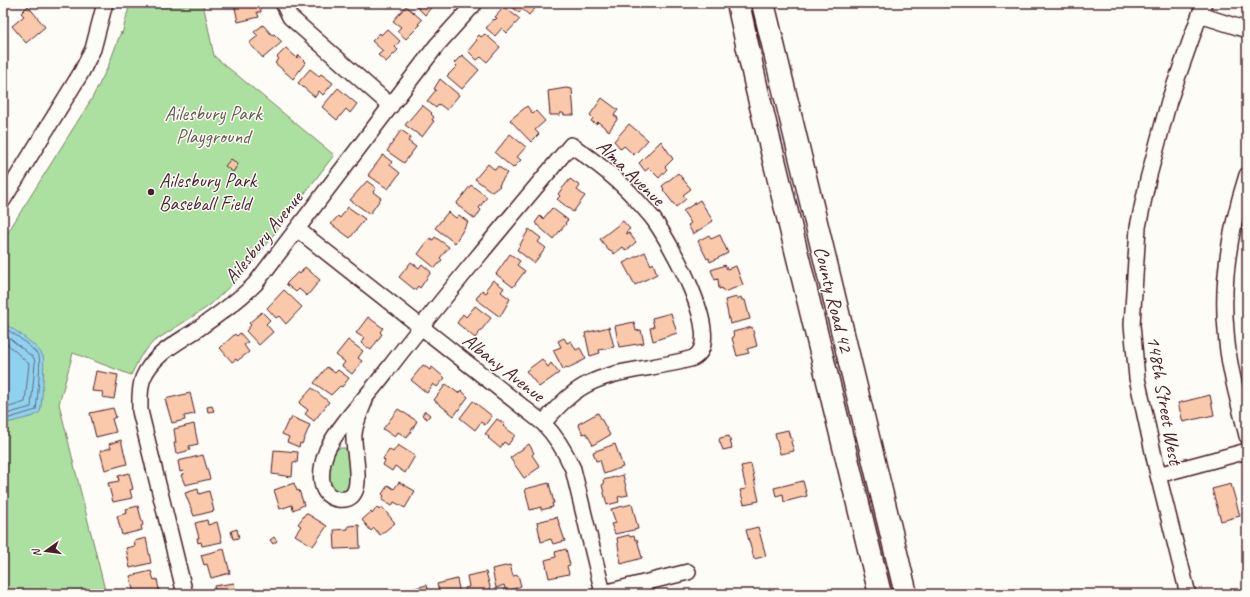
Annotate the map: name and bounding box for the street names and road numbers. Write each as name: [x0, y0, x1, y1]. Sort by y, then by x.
street label: Alma Avenue: [591, 134, 671, 212]
street label: Ailesbury Avenue: [219, 185, 309, 289]
street label: County Road 42: [808, 244, 859, 357]
street label: Albany Avenue: [458, 328, 551, 408]
street label: 148th Street West: [1141, 334, 1189, 469]

